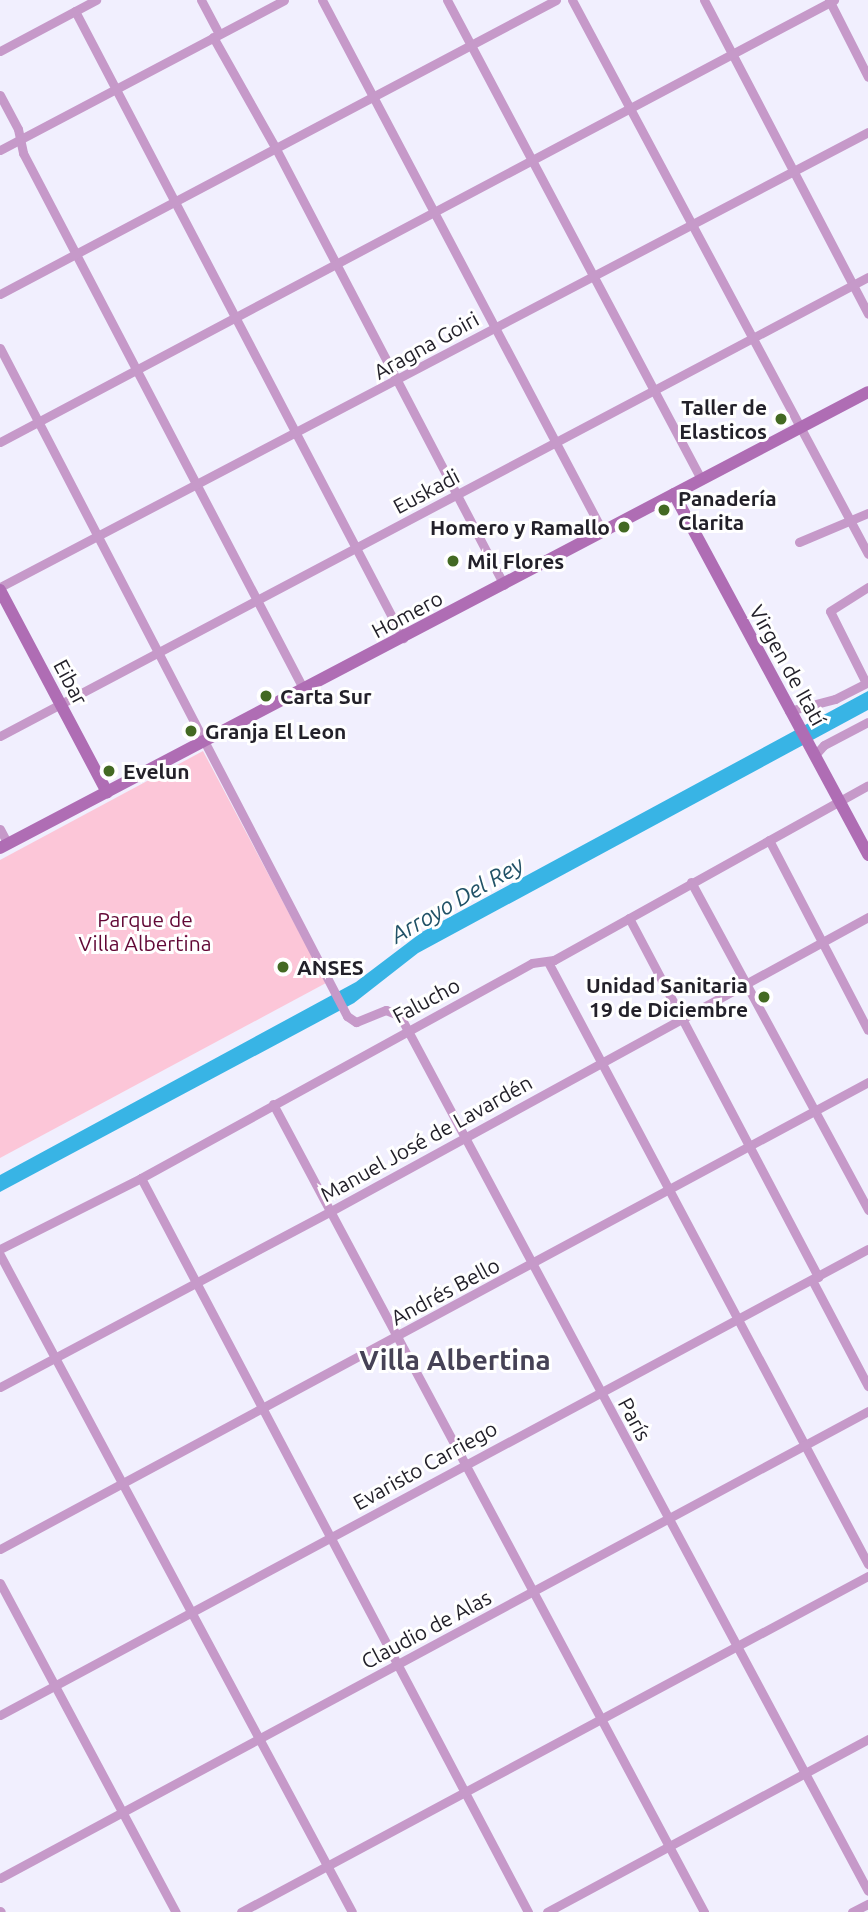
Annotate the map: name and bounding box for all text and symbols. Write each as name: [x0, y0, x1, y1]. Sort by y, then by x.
street label: Aragna Goiri: [369, 306, 483, 384]
place label: Taller de Elasticos: [679, 394, 767, 444]
marker: Taller de Elasticos: [773, 411, 789, 427]
street label: Euskadi: [389, 463, 463, 519]
place label: Panadería Clarita: [678, 485, 777, 535]
marker: Panadería Clarita: [656, 502, 672, 518]
place label: Homero y Ramallo: [430, 514, 610, 540]
marker: Homero y Ramallo: [616, 519, 632, 535]
place label: Mil Flores: [467, 548, 564, 574]
marker: Mil Flores: [445, 553, 461, 569]
street label: Homero: [367, 585, 447, 643]
street label: Virgen de Itatí: [745, 600, 831, 730]
street label: Eibar: [49, 655, 93, 709]
place label: Carta Sur: [280, 683, 372, 709]
marker: Carta Sur: [258, 688, 274, 704]
place label: Granja El Leon: [205, 718, 346, 744]
marker: Granja El Leon: [183, 723, 199, 739]
place label: Evelun: [123, 758, 189, 784]
marker: Evelun: [101, 763, 117, 779]
water label: Arroyo Del Rey: [386, 851, 528, 949]
park label: Parque de Villa Albertina: [79, 906, 211, 956]
place label: ANSES: [297, 954, 364, 980]
marker: ANSES: [275, 959, 291, 975]
street label: Falucho: [388, 972, 464, 1028]
place label: Unidad Sanitaria 19 de Diciembre: [586, 972, 748, 1022]
marker: Unidad Sanitaria 19 de Diciembre: [754, 987, 774, 1007]
street label: Manuel José de Lavardén: [316, 1069, 536, 1207]
street label: Andrés Bello: [386, 1252, 504, 1330]
district label: Villa Albertina: [359, 1343, 551, 1377]
street label: París: [613, 1393, 657, 1445]
street label: Evaristo Carriego: [349, 1415, 501, 1515]
street label: Claudio de Alas: [357, 1584, 495, 1674]

